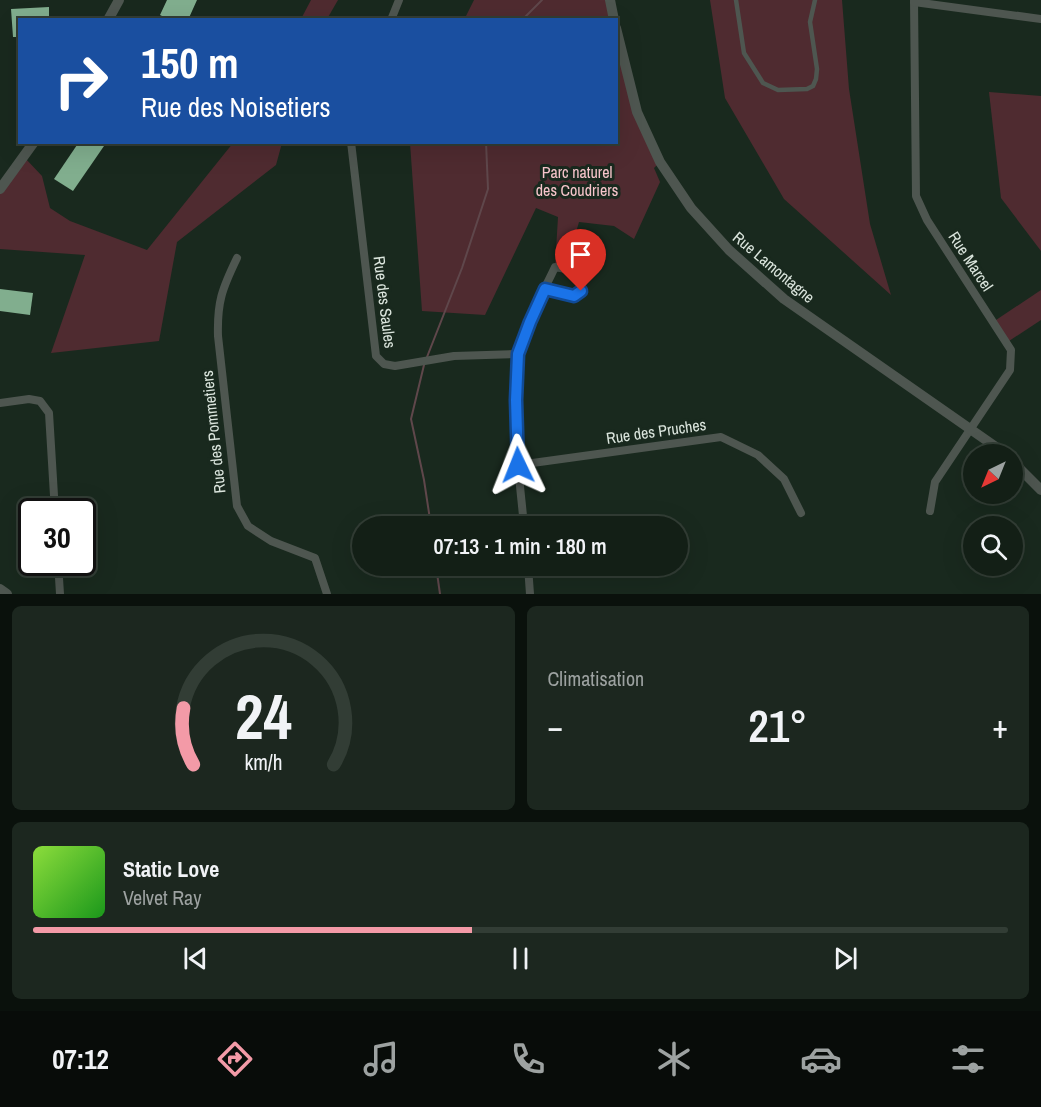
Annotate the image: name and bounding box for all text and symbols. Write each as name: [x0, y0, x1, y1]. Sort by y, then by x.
text: 150 m: [141, 35, 239, 91]
icon: right: [42, 42, 120, 120]
text: Rue des Noisetiers: [141, 89, 331, 125]
park label: Parc naturel des Coudriers: [536, 161, 618, 201]
street label: Rue Lamontagne: [728, 226, 820, 308]
street label: Rue Marcel: [944, 227, 999, 295]
pin: [555, 229, 606, 291]
icon: arrive: [564, 238, 597, 271]
street label: Rue des Saules: [368, 255, 402, 349]
street label: Rue des Pommetiers: [196, 370, 230, 494]
street label: Rue des Pruches: [605, 413, 707, 449]
position arrow: [486, 433, 550, 497]
north arrow: [963, 444, 1023, 504]
map controls: [963, 444, 1023, 576]
speed limit sign: 30: [18, 498, 96, 576]
button: search: [963, 516, 1023, 576]
text: 07:13 · 1 min · 180 m: [433, 531, 607, 561]
text: Climatisation: [548, 665, 644, 692]
text: 24: [235, 674, 292, 758]
text: 21°: [748, 695, 807, 756]
text: −: [548, 704, 563, 748]
text: +: [992, 704, 1008, 748]
text: km/h: [244, 748, 282, 777]
text: Static Love: [123, 854, 219, 884]
text: Velvet Ray: [123, 884, 201, 911]
icon: previous: [179, 942, 212, 975]
icon: pause: [504, 942, 537, 975]
icon: next: [829, 942, 862, 975]
icon: directions: [214, 1038, 256, 1080]
icon: music: [360, 1038, 402, 1080]
icon: phone: [507, 1038, 549, 1080]
icon: climate: [653, 1038, 695, 1080]
icon: car: [800, 1038, 842, 1080]
icon: filters: [947, 1038, 989, 1080]
text: 07:12: [52, 1041, 109, 1077]

